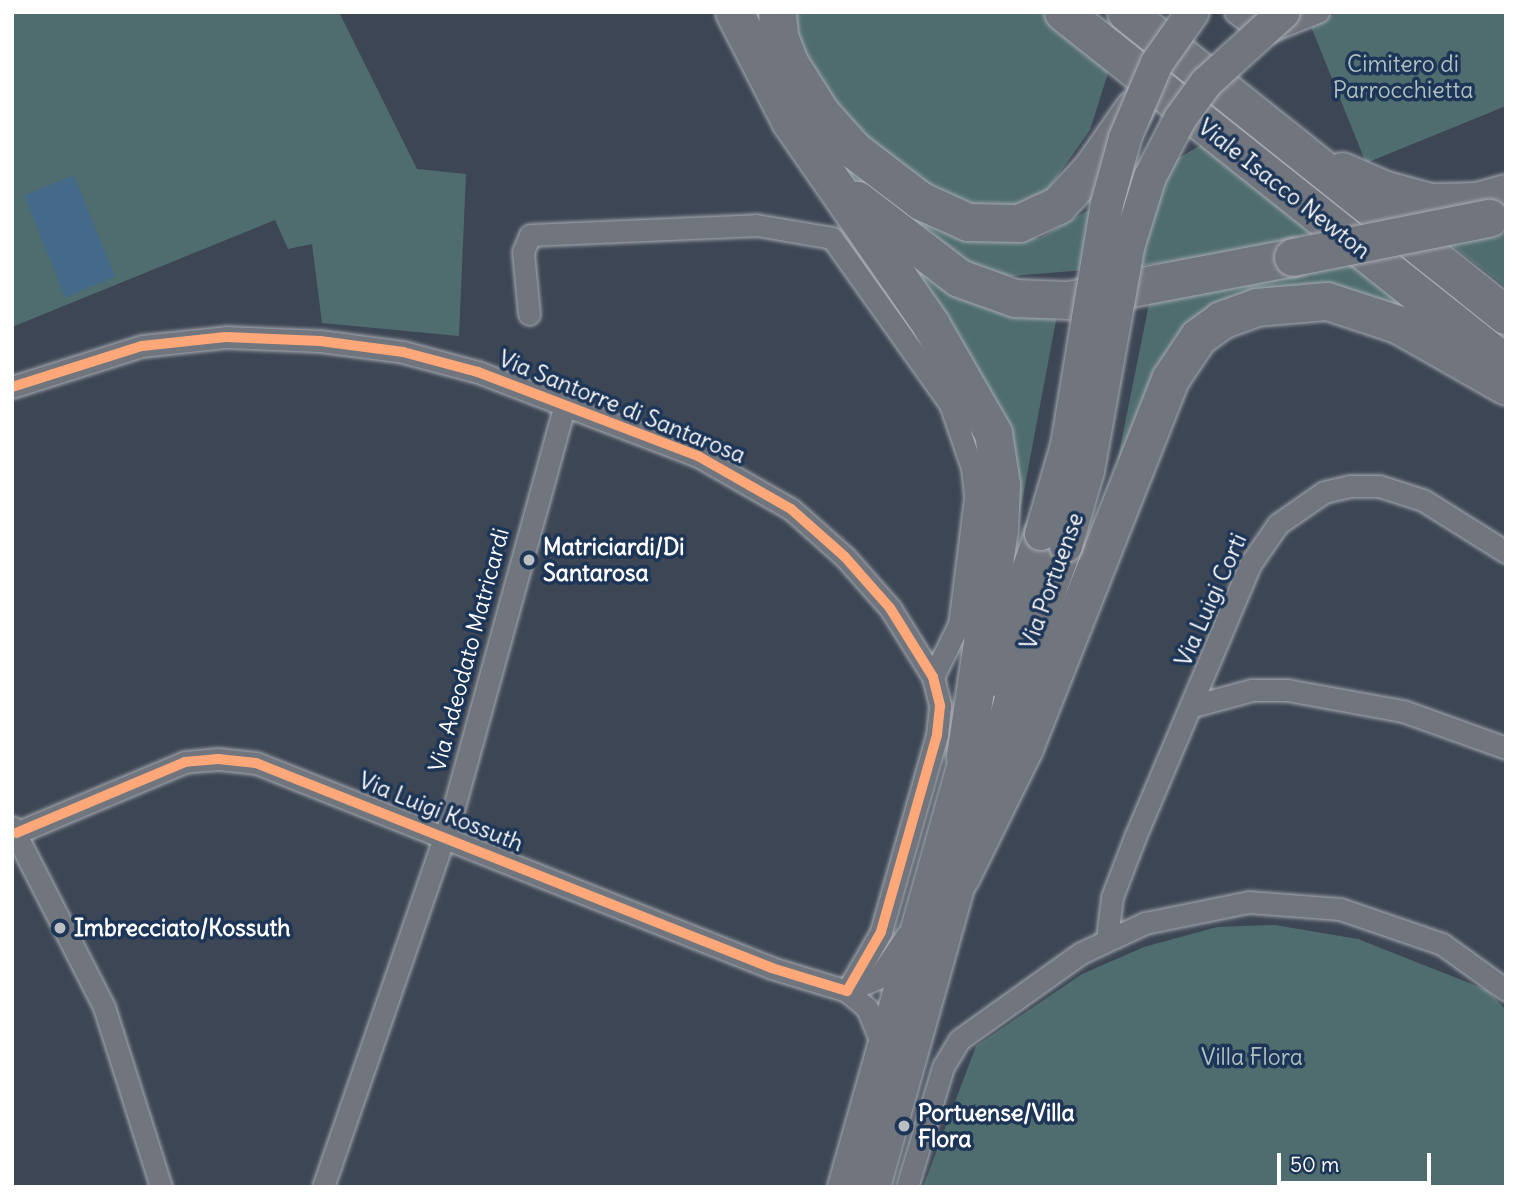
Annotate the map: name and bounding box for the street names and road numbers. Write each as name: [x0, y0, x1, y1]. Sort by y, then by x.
street label: Viale Isacco Newton: [1192, 113, 1376, 265]
street label: Via Santorre di Santarosa: [495, 345, 749, 469]
street label: Via Portuense: [1015, 509, 1089, 653]
street label: Via Adeodato Matricardi: [423, 525, 515, 775]
street label: Via Luigi Corti: [1169, 529, 1253, 671]
street label: Via Luigi Kossuth: [355, 766, 527, 858]

